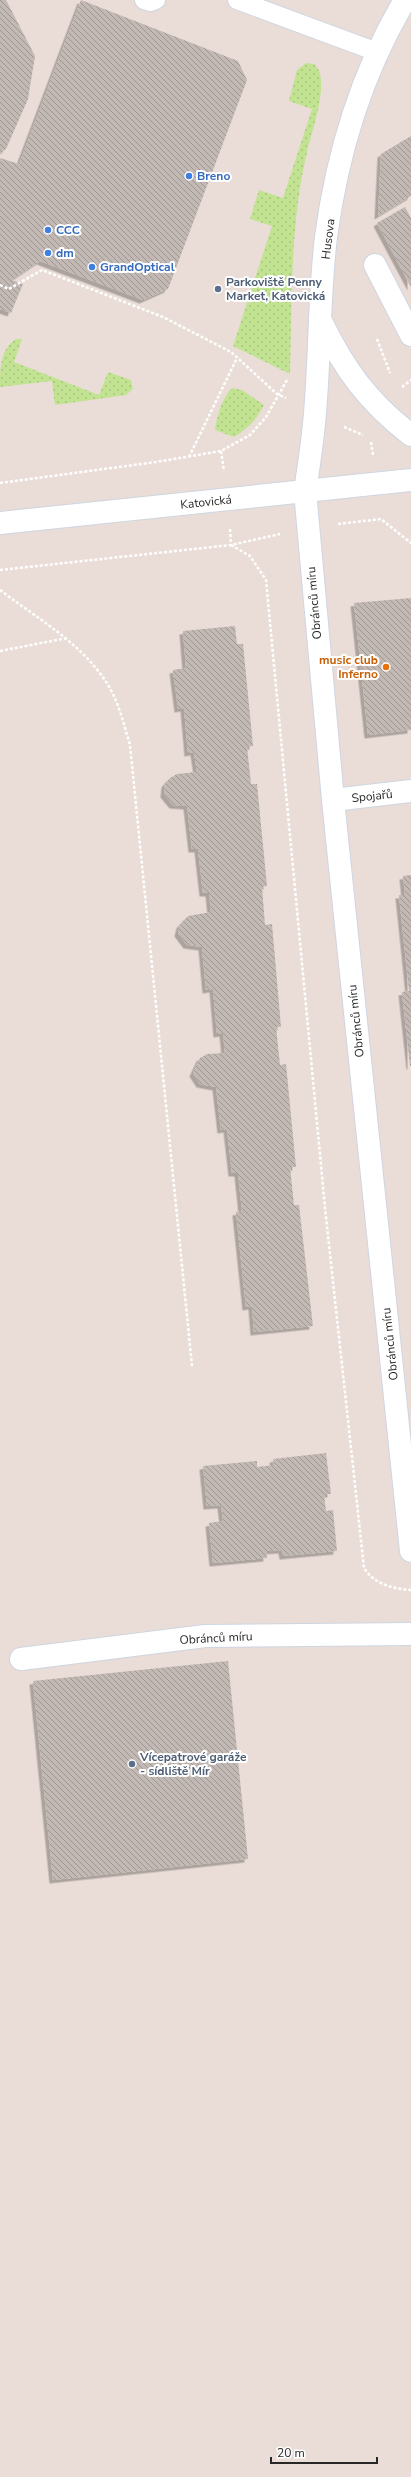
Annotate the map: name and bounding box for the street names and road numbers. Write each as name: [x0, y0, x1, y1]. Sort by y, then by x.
street label: Husova: [318, 218, 338, 260]
street label: Katovická: [180, 491, 232, 513]
street label: Obránců míru: [303, 566, 325, 640]
street label: Spojařů: [351, 786, 393, 806]
street label: Obránců míru: [344, 984, 368, 1058]
street label: Obránců míru: [378, 1307, 402, 1381]
street label: Obránců míru: [179, 1628, 253, 1648]

